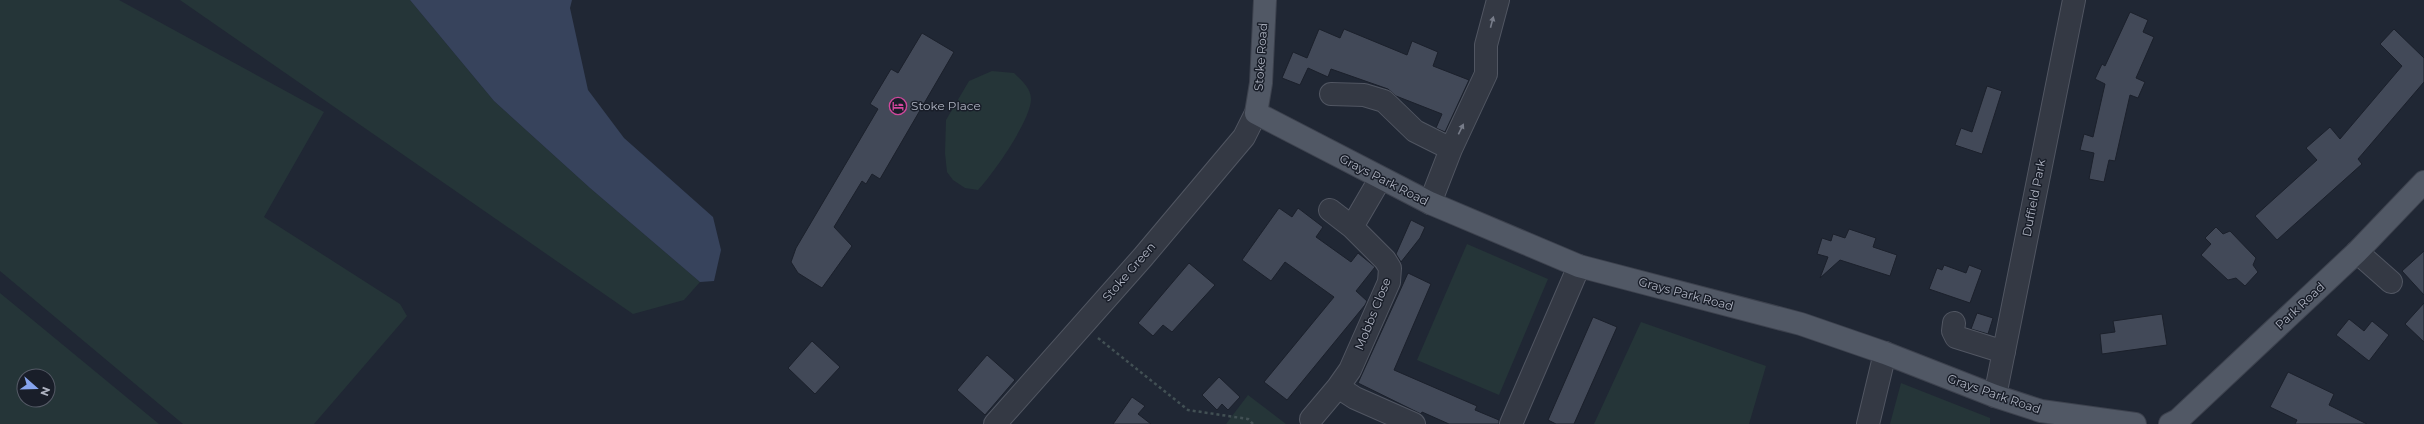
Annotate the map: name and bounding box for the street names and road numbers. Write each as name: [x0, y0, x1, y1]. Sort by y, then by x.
street label: Stoke Road: [1251, 22, 1270, 92]
street label: Grays Park Road: [1337, 151, 1431, 208]
street label: Duffield Park: [2019, 157, 2049, 238]
street label: Stoke Green: [1099, 239, 1158, 304]
street label: Grays Park Road: [1637, 274, 1735, 313]
street label: Mobbs Close: [1351, 275, 1394, 352]
street label: Park Road: [2272, 279, 2327, 332]
street label: Grays Park Road: [1945, 371, 2043, 417]

